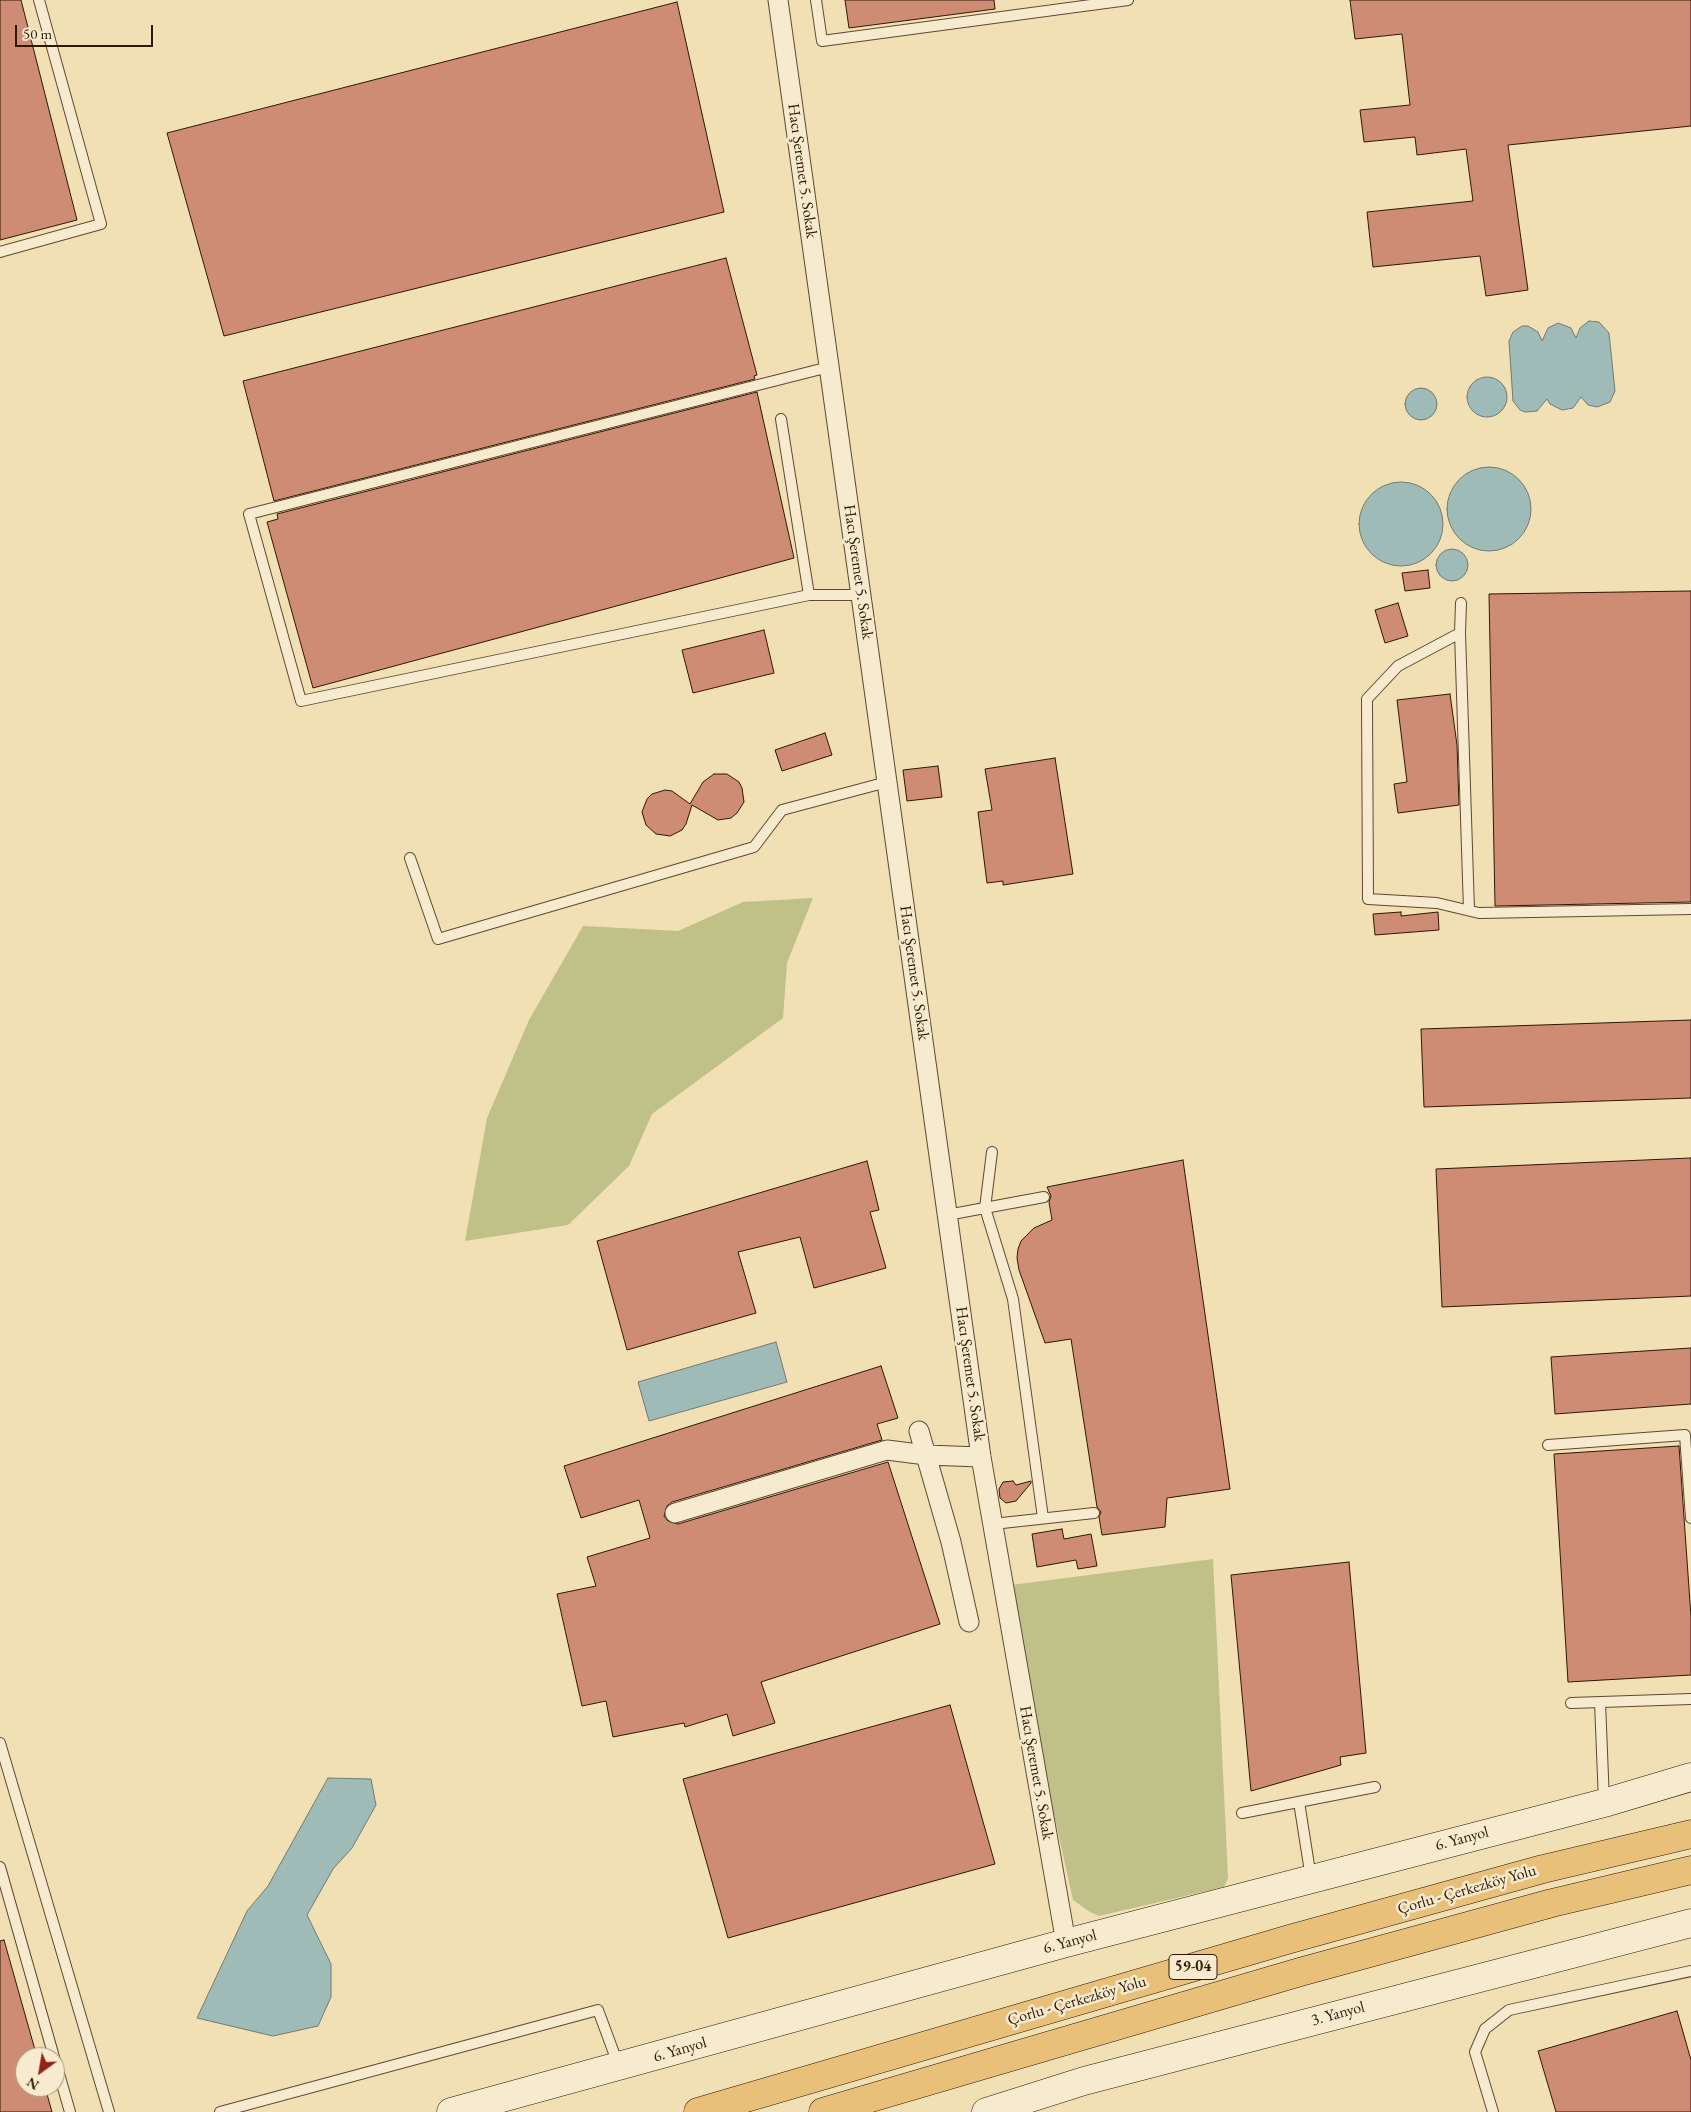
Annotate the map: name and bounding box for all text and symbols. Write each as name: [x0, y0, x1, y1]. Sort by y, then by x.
scale bar: [18, 15, 155, 47]
text: 50 m: [23, 24, 52, 43]
street label: Hacı Şeremet 5. Sokak: [783, 102, 821, 240]
street label: Hacı Şeremet 5. Sokak: [839, 503, 877, 641]
street label: Hacı Şeremet 5. Sokak: [895, 904, 933, 1042]
street label: Hacı Şeremet 5. Sokak: [951, 1305, 989, 1443]
street label: Hacı Şeremet 5. Sokak: [1015, 1704, 1057, 1842]
street label: 6. Yanyol: [1433, 1823, 1491, 1855]
street label: Çorlu - Çerkezköy Yolu: [1396, 1861, 1538, 1919]
street label: 6. Yanyol: [1041, 1926, 1099, 1958]
road number: 59-04: [1169, 1954, 1217, 1980]
street label: Çorlu - Çerkezköy Yolu: [1006, 1972, 1148, 2030]
street label: 3. Yanyol: [1309, 1998, 1367, 2030]
street label: 6. Yanyol: [651, 2033, 709, 2067]
north arrow: [15, 2047, 65, 2097]
text: N: [23, 2073, 42, 2095]

